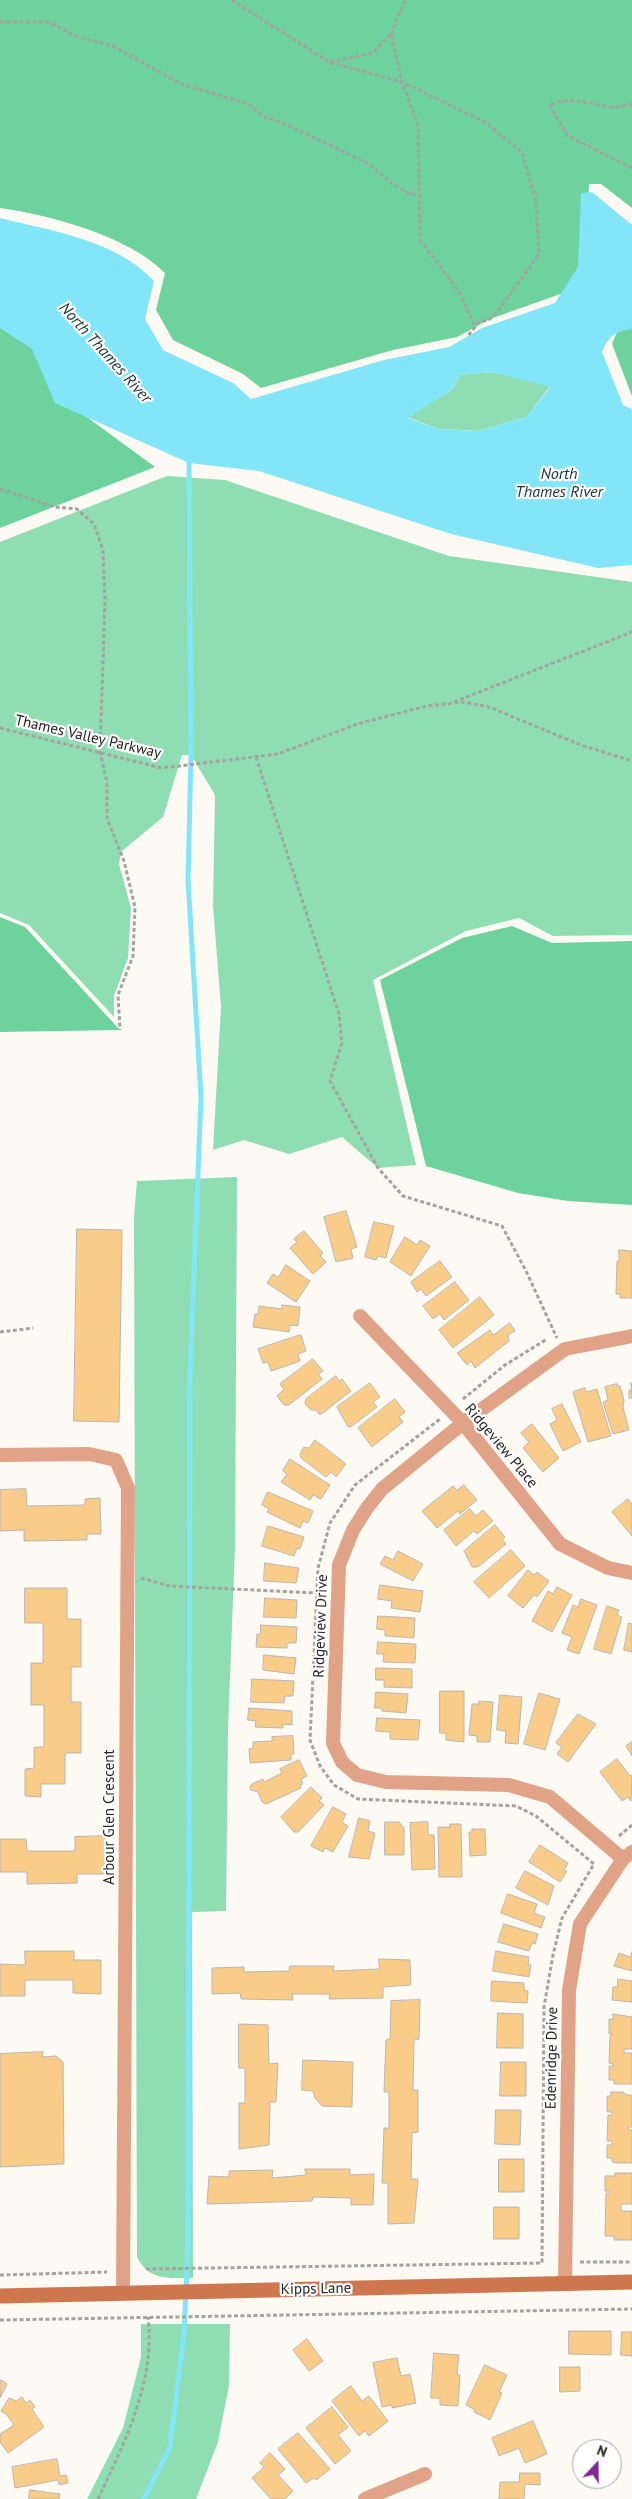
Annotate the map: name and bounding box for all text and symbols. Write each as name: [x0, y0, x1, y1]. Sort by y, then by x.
water label: North Thames River: [55, 299, 155, 407]
water label: North Thames River: [515, 464, 603, 502]
street label: Thames Valley Parkway: [13, 711, 163, 763]
street label: Ridgeview Place: [461, 1400, 541, 1492]
street label: Ridgeview Drive: [310, 1574, 332, 1678]
street label: Arbour Glen Crescent: [101, 1749, 119, 1885]
street label: Edenridge Drive: [542, 2007, 562, 2109]
street label: Kipps Lane: [281, 2279, 351, 2299]
north arrow: [572, 2439, 622, 2489]
text: N: [594, 2441, 610, 2461]

